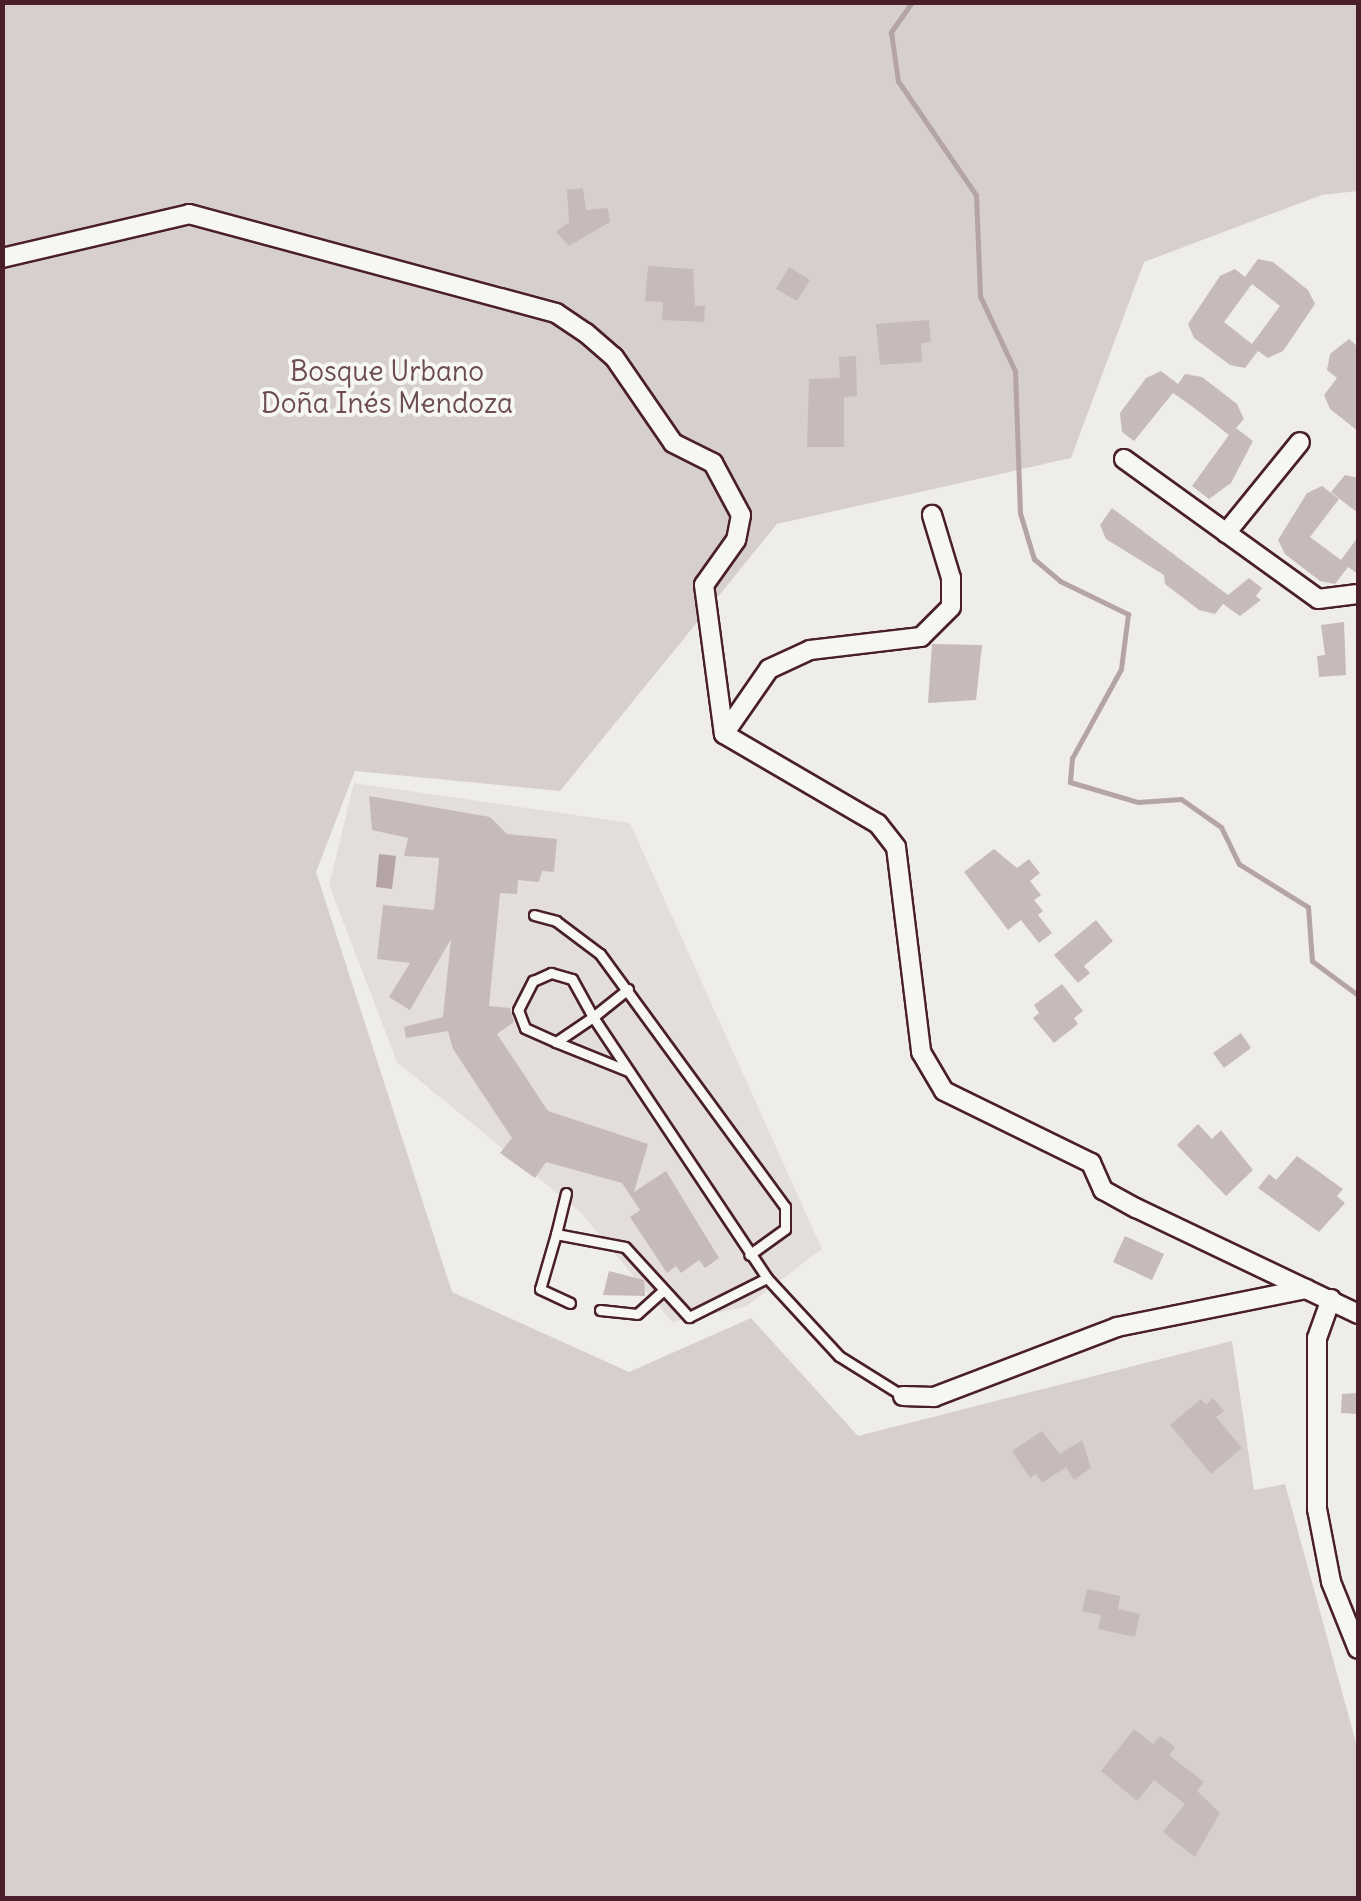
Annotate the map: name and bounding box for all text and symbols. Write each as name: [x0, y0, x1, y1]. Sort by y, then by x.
park label: Bosque Urbano Doña Inés Mendoza: [261, 354, 513, 420]

